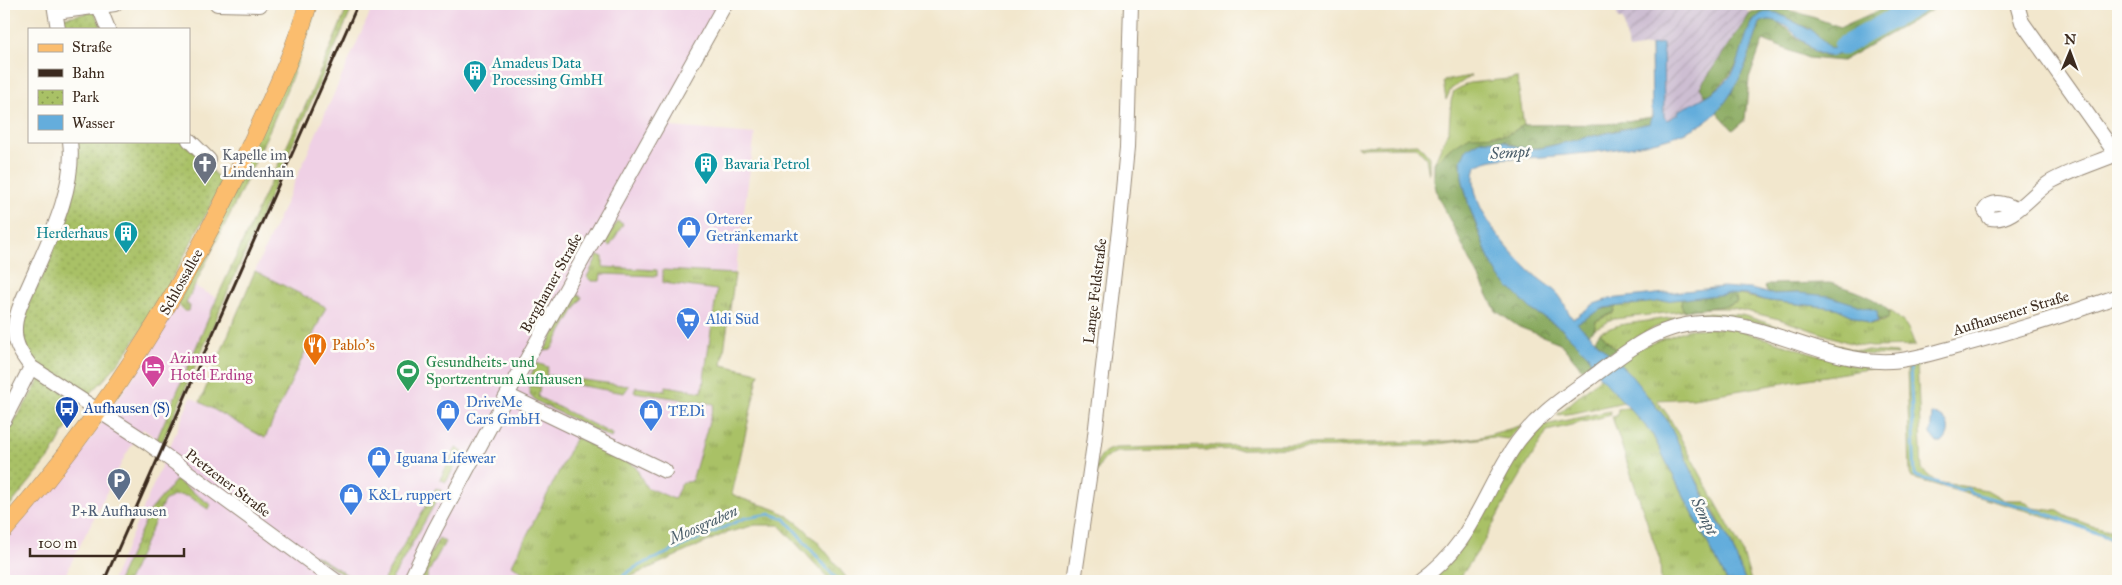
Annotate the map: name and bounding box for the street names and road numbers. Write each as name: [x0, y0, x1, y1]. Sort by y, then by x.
street label: Berghamer Straße: [516, 230, 586, 336]
street label: Lange Feldstraße: [1080, 237, 1110, 345]
street label: Schlossallee: [155, 246, 207, 318]
street label: Aufhausener Straße: [1950, 287, 2071, 340]
street label: Pretzener Straße: [182, 445, 274, 521]

